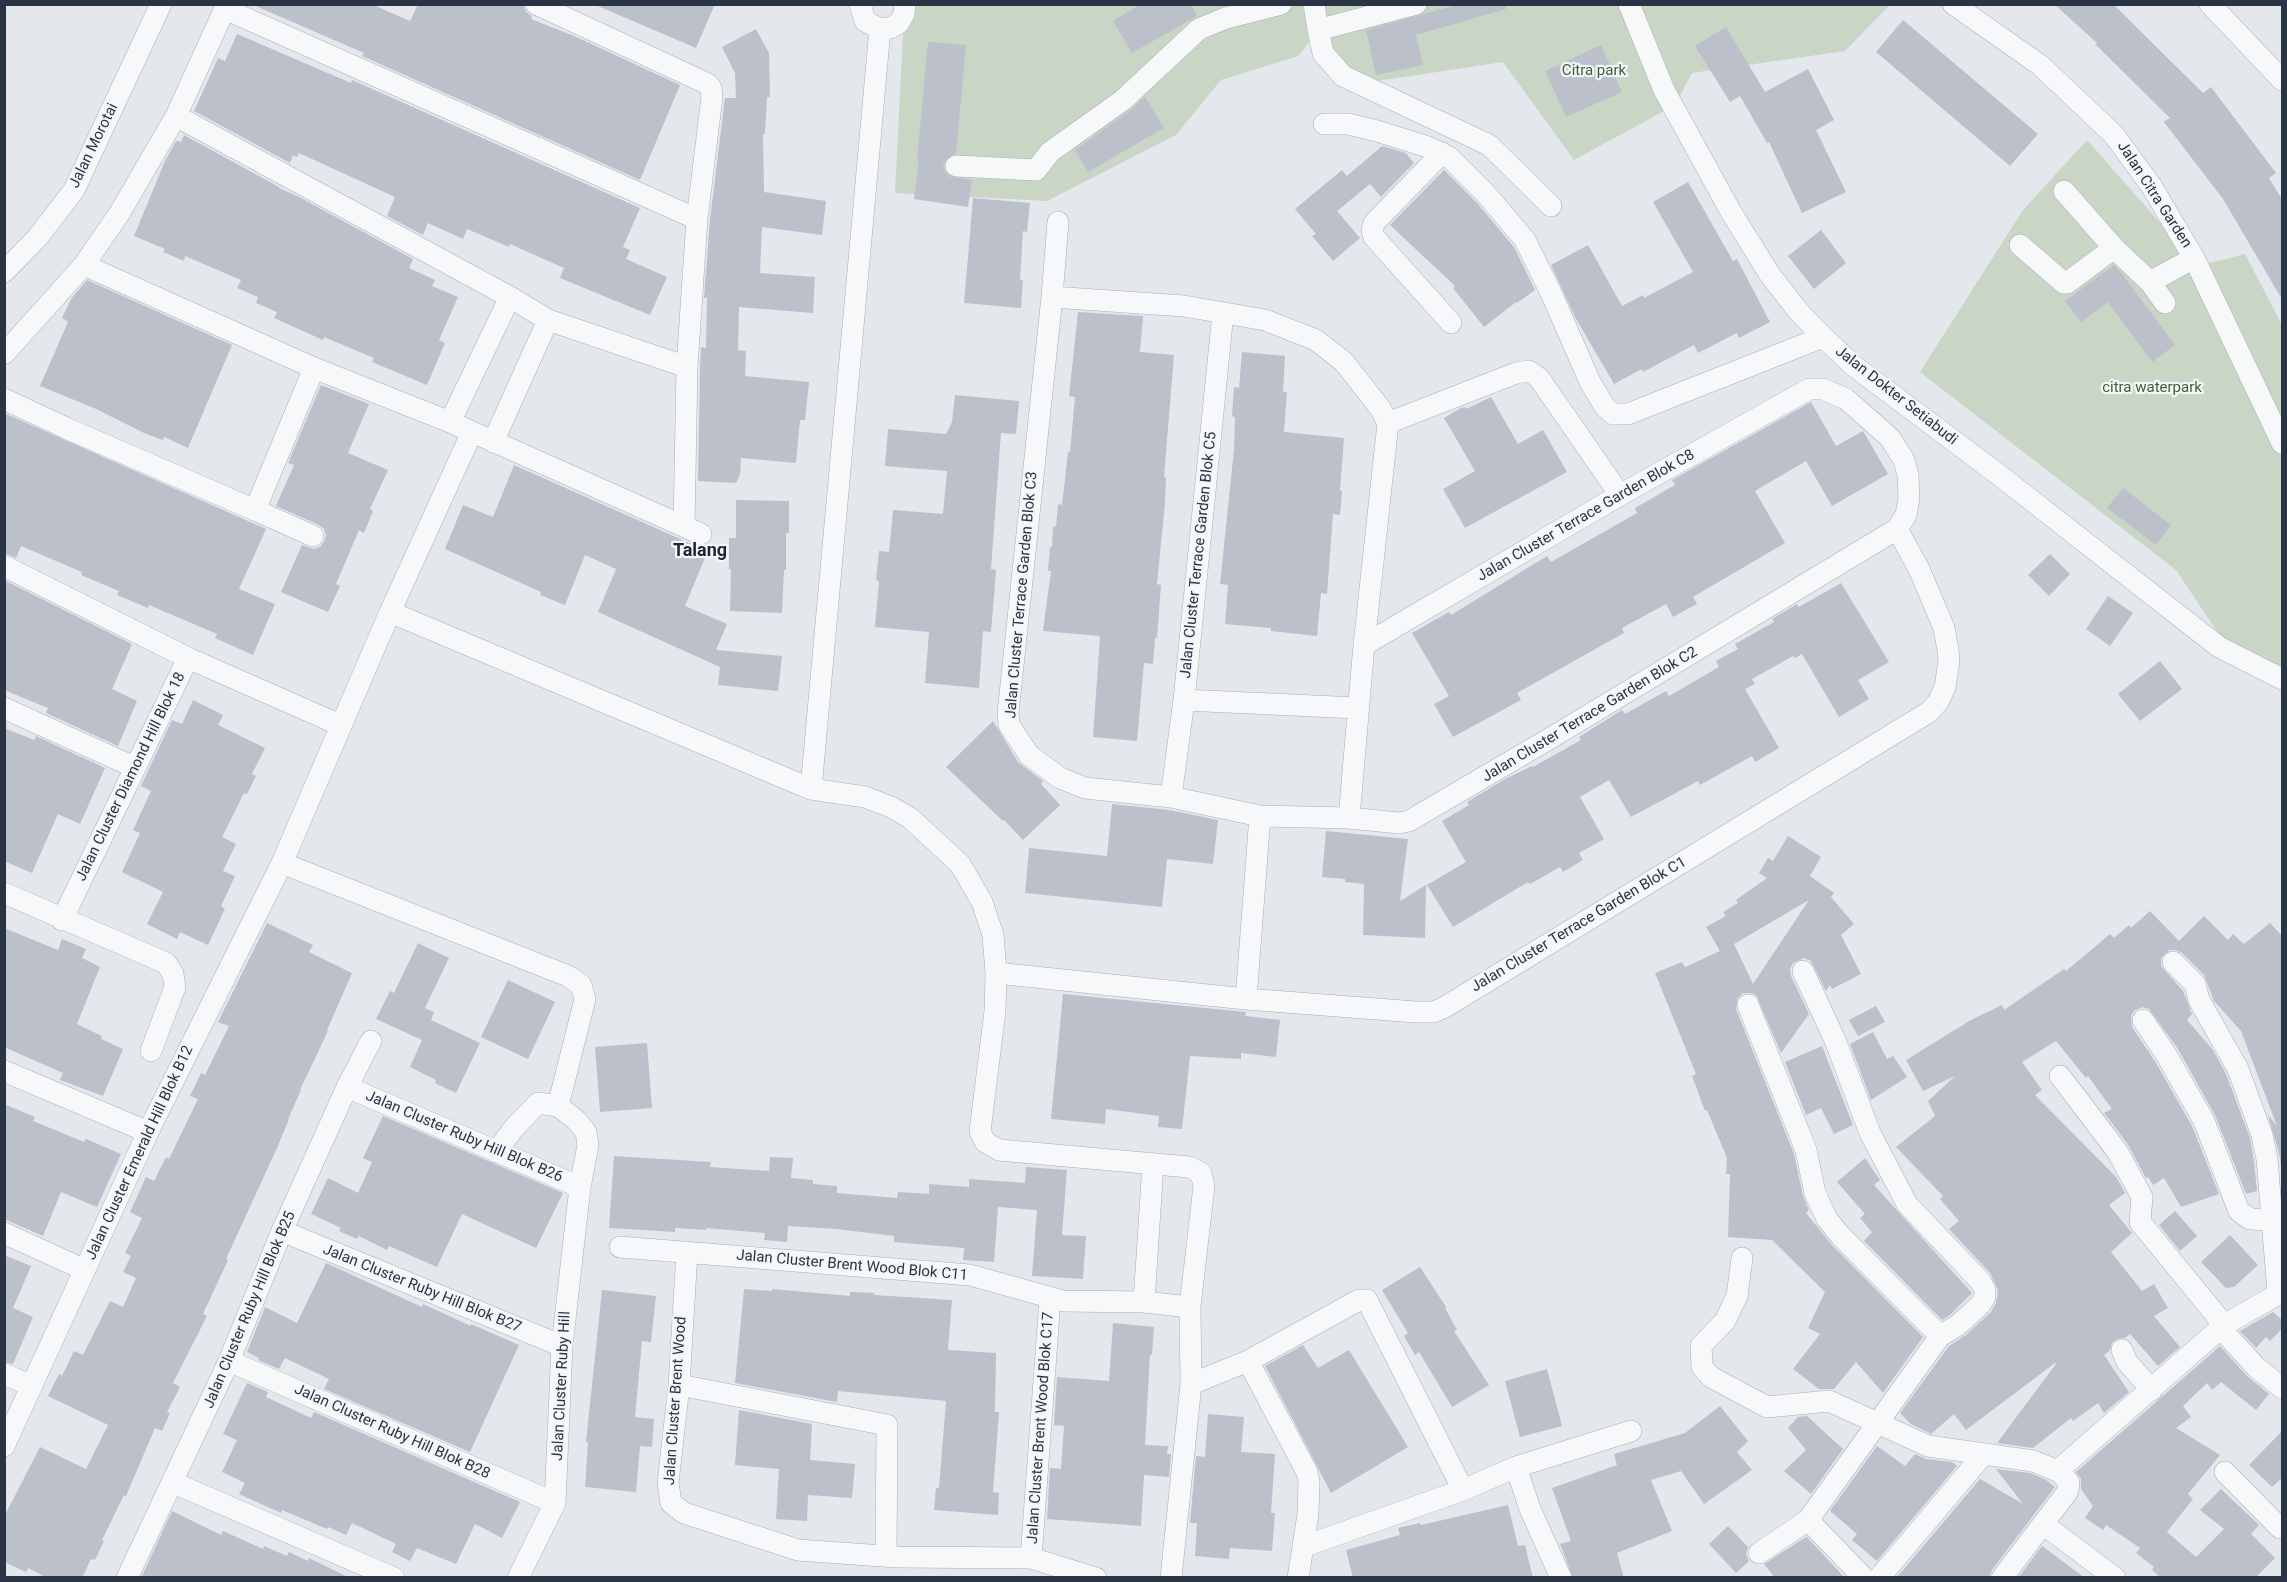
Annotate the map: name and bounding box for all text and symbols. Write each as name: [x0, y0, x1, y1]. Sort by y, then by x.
park label: Citra park: [1562, 62, 1626, 80]
street label: Jalan Morotai: [66, 101, 122, 191]
street label: Jalan Citra Garden: [2113, 138, 2195, 252]
street label: Jalan Dokter Setiabudi: [1831, 343, 1961, 449]
park label: citra waterpark: [2102, 379, 2202, 397]
street label: Jalan Cluster Terrace Garden Blok C5: [1177, 431, 1221, 679]
street label: Jalan Cluster Terrace Garden Blok C8: [1474, 446, 1698, 586]
street label: Jalan Cluster Terrace Garden Blok C3: [1002, 471, 1042, 719]
district label: Talang: [673, 540, 727, 562]
street label: Jalan Cluster Terrace Garden Blok C2: [1479, 643, 1701, 787]
street label: Jalan Cluster Diamond Hill Blok 18: [72, 670, 190, 884]
street label: Jalan Cluster Terrace Garden Blok C1: [1468, 853, 1690, 997]
street label: Jalan Cluster Emerald Hill Blok B12: [82, 1043, 198, 1263]
street label: Jalan Cluster Ruby Hill Blok B26: [363, 1087, 565, 1187]
street label: Jalan Cluster Ruby Hill Blok B25: [200, 1209, 300, 1411]
street label: Jalan Cluster Ruby Hill Blok B27: [320, 1241, 524, 1337]
street label: Jalan Cluster Brent Wood Blok C11: [735, 1247, 969, 1285]
street label: Jalan Cluster Ruby Hill: [549, 1311, 575, 1461]
street label: Jalan Cluster Brent Wood Blok C17: [1024, 1311, 1058, 1545]
street label: Jalan Cluster Brent Wood: [661, 1316, 691, 1486]
street label: Jalan Cluster Ruby Hill Blok B28: [291, 1381, 493, 1483]

